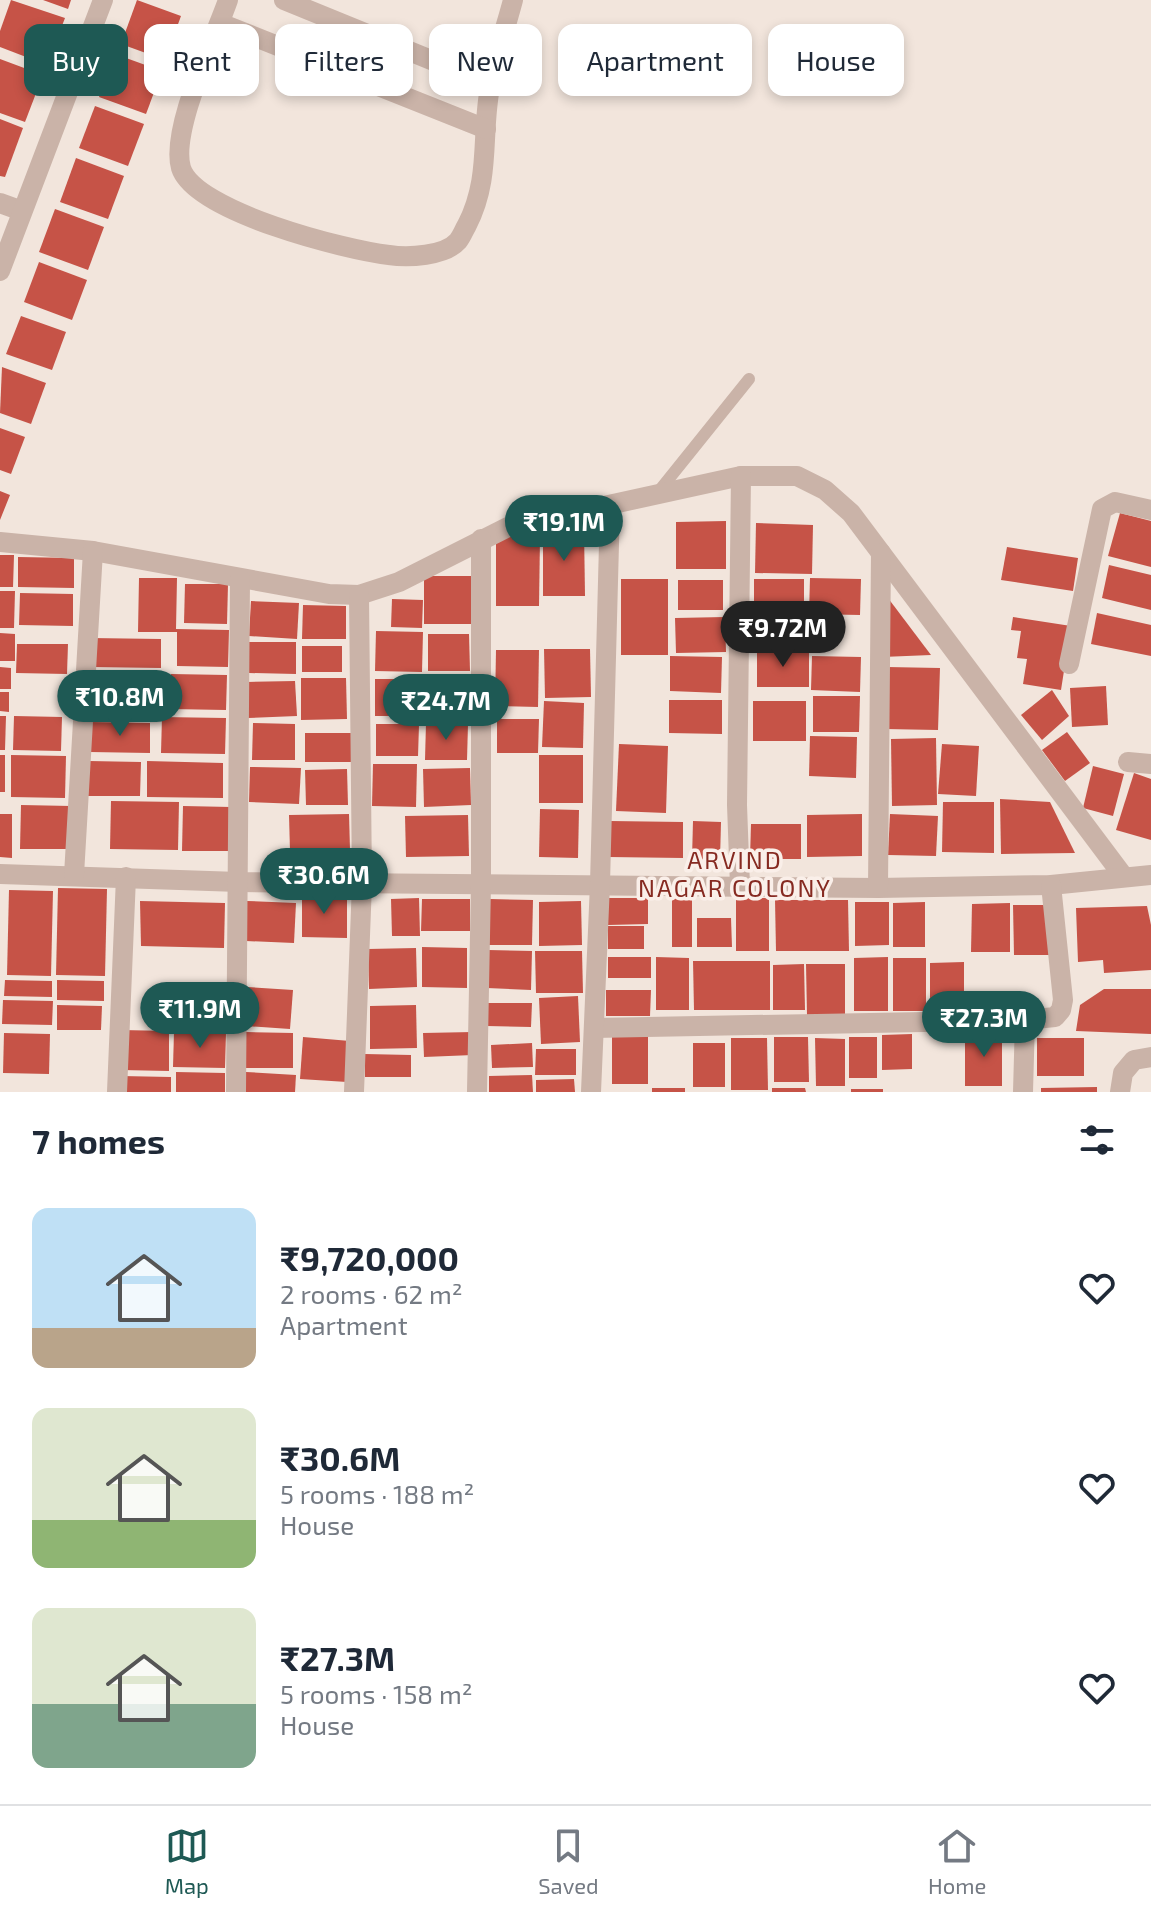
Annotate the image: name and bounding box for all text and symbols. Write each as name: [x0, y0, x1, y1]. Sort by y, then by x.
chip: Buy: [24, 24, 128, 96]
chip: Rent: [144, 24, 259, 96]
chip: Filters: [275, 24, 413, 96]
chip: New: [429, 24, 542, 96]
chip: Apartment: [558, 24, 752, 96]
chip: House: [768, 24, 904, 96]
pin: ₹19.1M: [499, 495, 629, 563]
text: ₹19.1M: [523, 505, 605, 536]
pin: ₹9.72M: [718, 601, 848, 669]
text: ₹9.72M: [739, 611, 827, 642]
pin: ₹10.8M: [55, 670, 185, 738]
pin: ₹24.7M: [381, 674, 511, 742]
text: ₹10.8M: [75, 680, 165, 711]
text: ₹24.7M: [401, 684, 491, 715]
district label: ARVIND NAGAR COLONY: [638, 845, 832, 902]
pin: ₹30.6M: [259, 848, 389, 916]
text: ₹30.6M: [278, 858, 370, 889]
pin: ₹11.9M: [135, 982, 265, 1050]
pin: ₹27.3M: [919, 991, 1049, 1059]
text: ₹11.9M: [158, 992, 242, 1023]
text: ₹27.3M: [940, 1001, 1028, 1032]
icon: filters: [1075, 1118, 1119, 1162]
text: 7 homes: [32, 1120, 165, 1161]
text: ₹9,720,000: [280, 1237, 459, 1278]
icon: home: [96, 1240, 192, 1336]
icon: heart: [1075, 1266, 1119, 1310]
text: 2 rooms · 62 m²: [280, 1278, 463, 1309]
text: Apartment: [280, 1309, 408, 1340]
text: ₹30.6M: [280, 1437, 400, 1478]
icon: home: [96, 1440, 192, 1536]
icon: heart: [1075, 1466, 1119, 1510]
text: 5 rooms · 188 m²: [280, 1478, 474, 1509]
text: House: [280, 1509, 354, 1540]
text: ₹27.3M: [280, 1637, 395, 1678]
icon: home: [96, 1640, 192, 1736]
icon: heart: [1075, 1666, 1119, 1710]
text: 5 rooms · 158 m²: [280, 1678, 472, 1709]
text: House: [280, 1709, 354, 1740]
tab: Map: [165, 1824, 209, 1898]
tab: Saved: [538, 1824, 599, 1898]
tab: Home: [928, 1824, 986, 1898]

